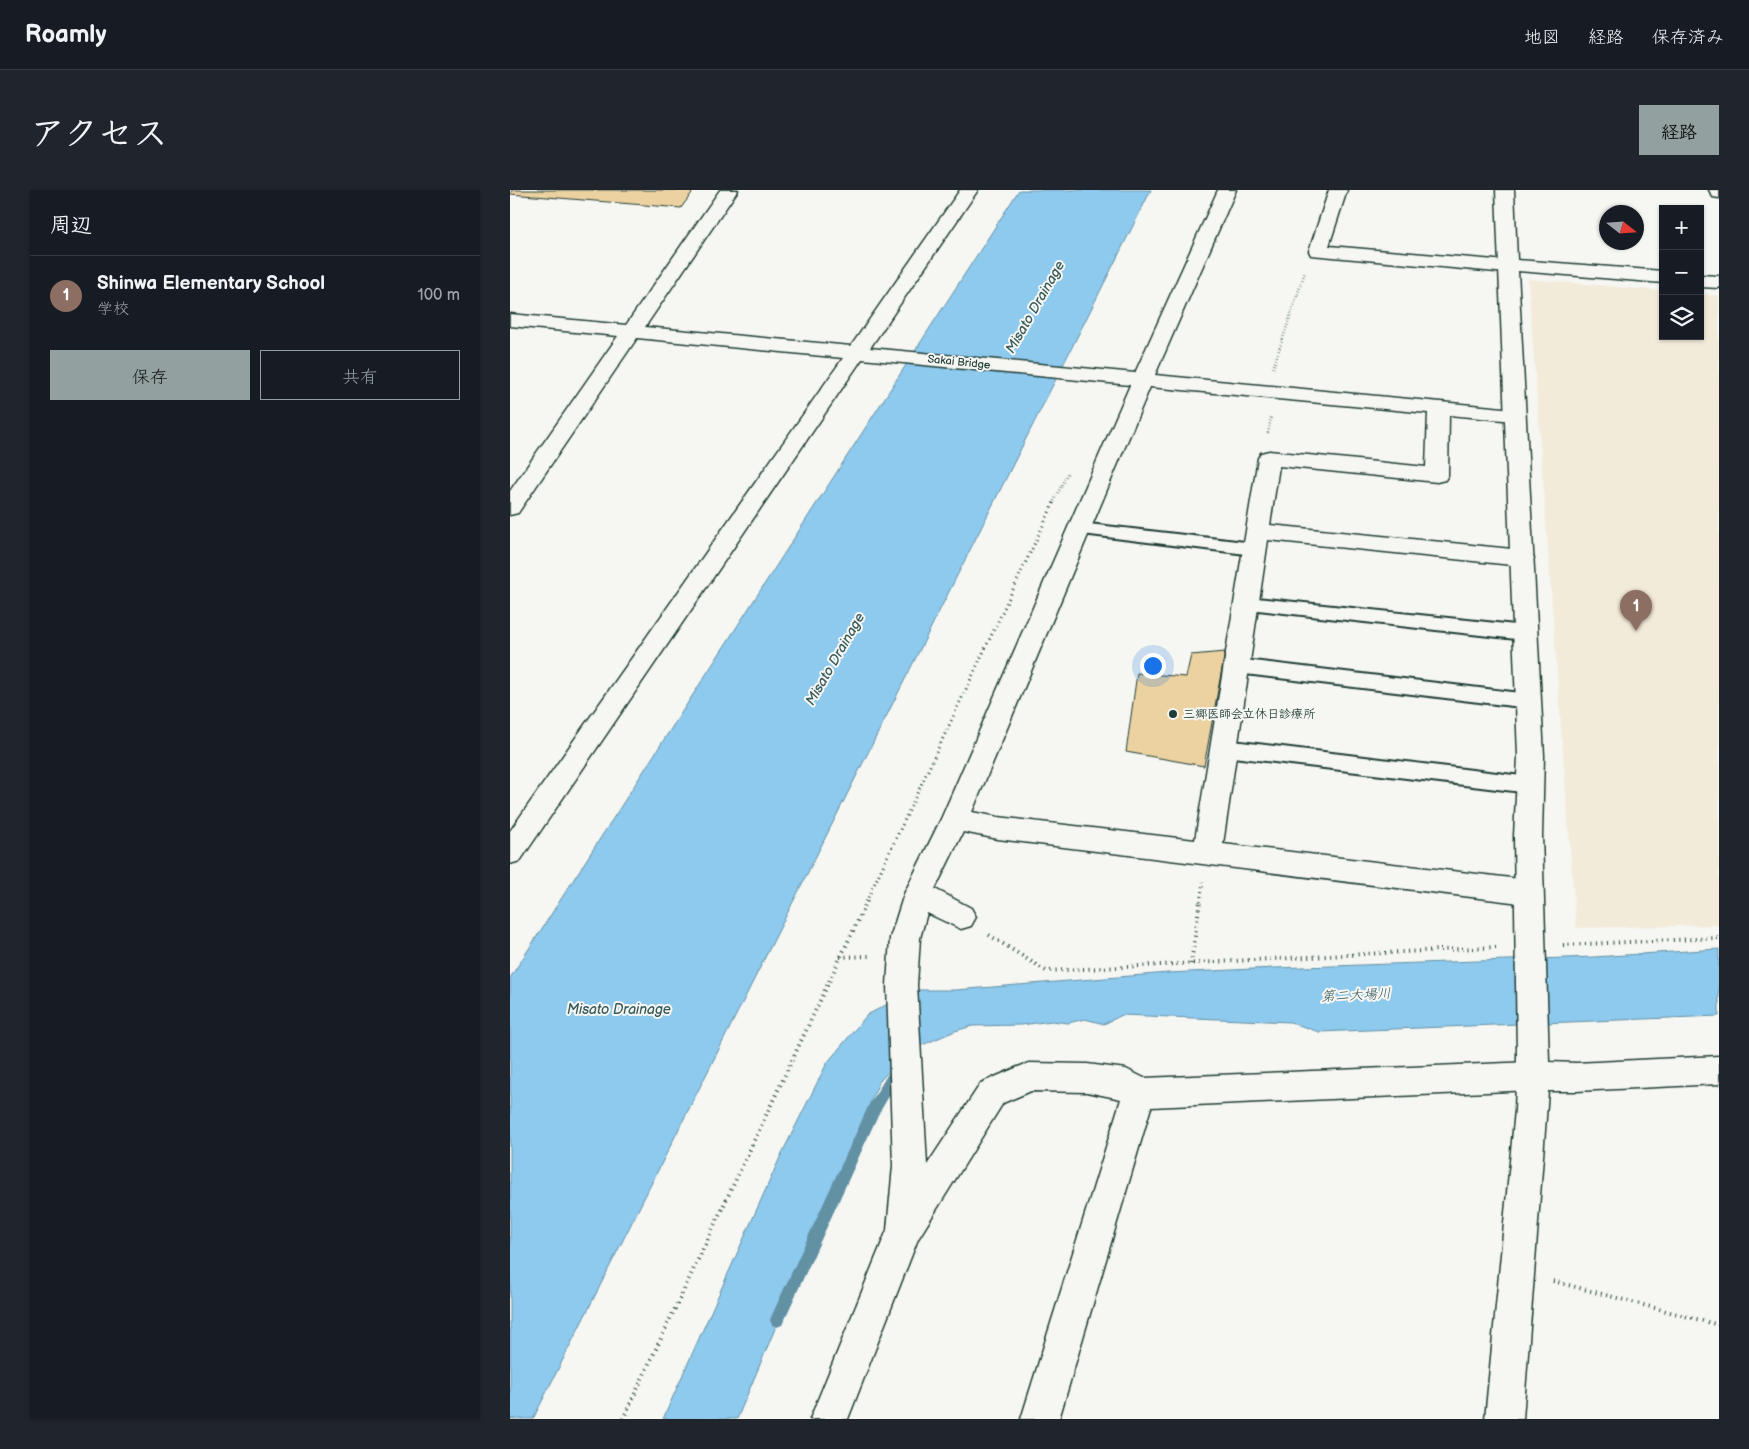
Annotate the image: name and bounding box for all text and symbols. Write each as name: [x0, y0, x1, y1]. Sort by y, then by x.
text: Roamly: [25, 20, 106, 49]
text: 地図: [1524, 27, 1560, 48]
text: 経路: [1588, 27, 1624, 48]
text: 保存済み: [1652, 27, 1724, 48]
button: 経路: [1639, 105, 1719, 155]
text: アクセス: [30, 113, 168, 156]
north arrow: [1599, 205, 1644, 250]
map controls: [1659, 205, 1704, 340]
button: +: [1659, 205, 1704, 250]
text: 周辺: [50, 213, 92, 238]
button: −: [1659, 250, 1704, 295]
water label: Misato Drainage: [1002, 258, 1068, 356]
text: Shinwa Elementary School: [97, 272, 325, 295]
text: 1: [63, 286, 69, 305]
text: 100 m: [417, 286, 460, 305]
button: layers: [1659, 295, 1704, 340]
text: 学校: [97, 300, 129, 319]
button: 保存: [50, 350, 250, 400]
button: 共有: [260, 350, 460, 400]
street label: Sakai Bridge: [927, 352, 992, 372]
pin: 1: [1620, 590, 1652, 631]
water label: Misato Drainage: [802, 610, 868, 708]
your location: [1140, 653, 1166, 679]
place label: 三郷医師会立休日診療所: [1183, 707, 1316, 722]
marker: 三郷医師会立休日診療所: [1167, 708, 1179, 720]
water label: 第二大場川: [1321, 985, 1391, 1005]
water label: Misato Drainage: [567, 1001, 671, 1018]

